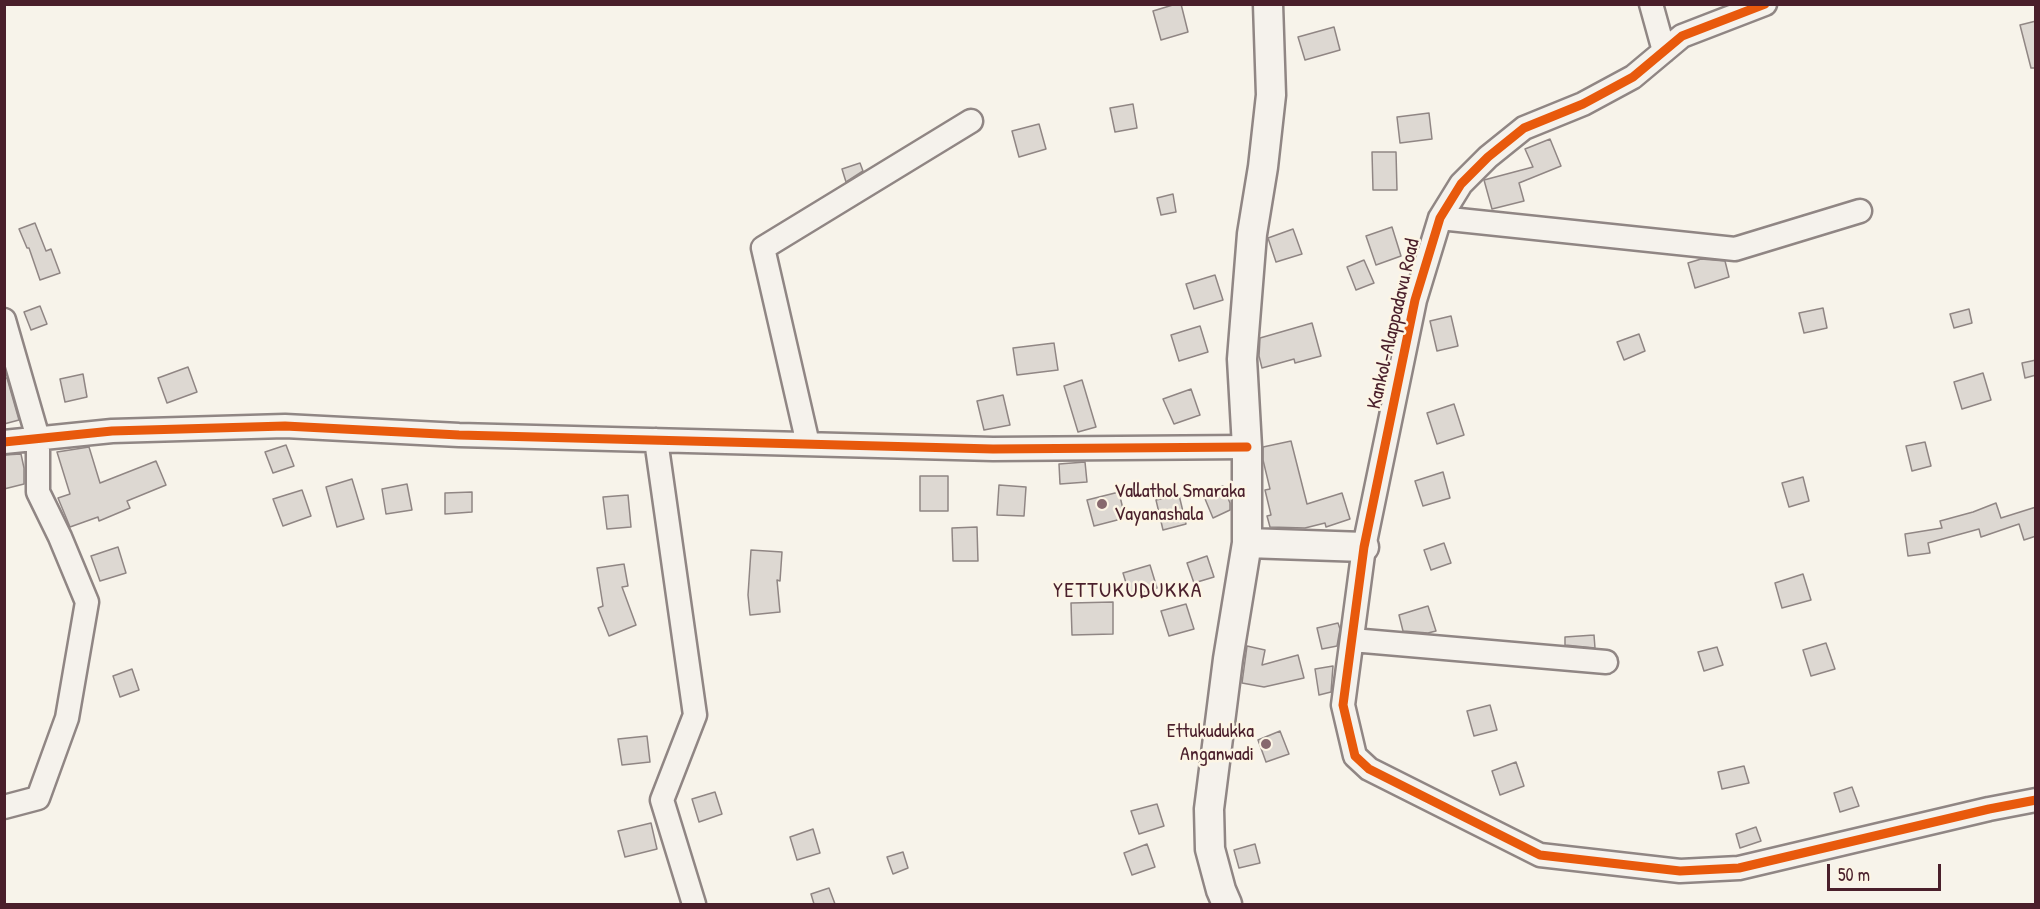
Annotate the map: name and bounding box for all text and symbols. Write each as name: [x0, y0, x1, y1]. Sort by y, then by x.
street label: Kankol-Alappadavu Road: [1363, 237, 1425, 411]
place label: Vallathol Smaraka Vayanashala: [1114, 480, 1245, 527]
marker: Vallathol Smaraka Vayanashala: [1095, 497, 1109, 511]
district label: YETTUKUDUKKA: [1053, 578, 1203, 604]
place label: Ettukudukka Anganwadi: [1167, 720, 1254, 767]
marker: Ettukudukka Anganwadi: [1259, 737, 1273, 751]
scale bar: [1830, 852, 1944, 890]
text: 50 m: [1838, 862, 1870, 887]

